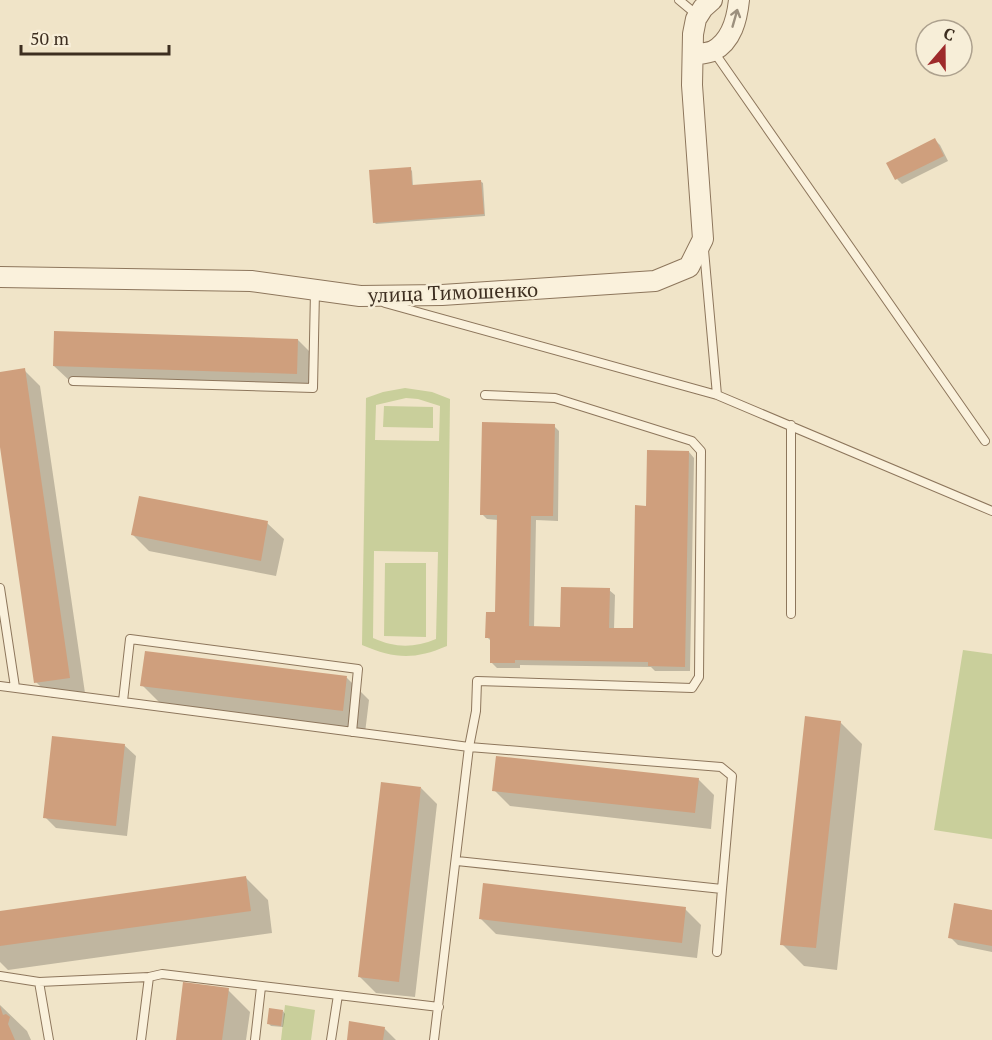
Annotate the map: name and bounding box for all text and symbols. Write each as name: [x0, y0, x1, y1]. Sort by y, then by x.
one-way arrow: [730, 9, 741, 28]
scale bar: [21, 18, 170, 56]
north arrow: [914, 18, 974, 78]
text: С: [940, 22, 958, 46]
text: 50 m: [30, 26, 70, 50]
street label: улица Тимошенко: [366, 276, 539, 308]

